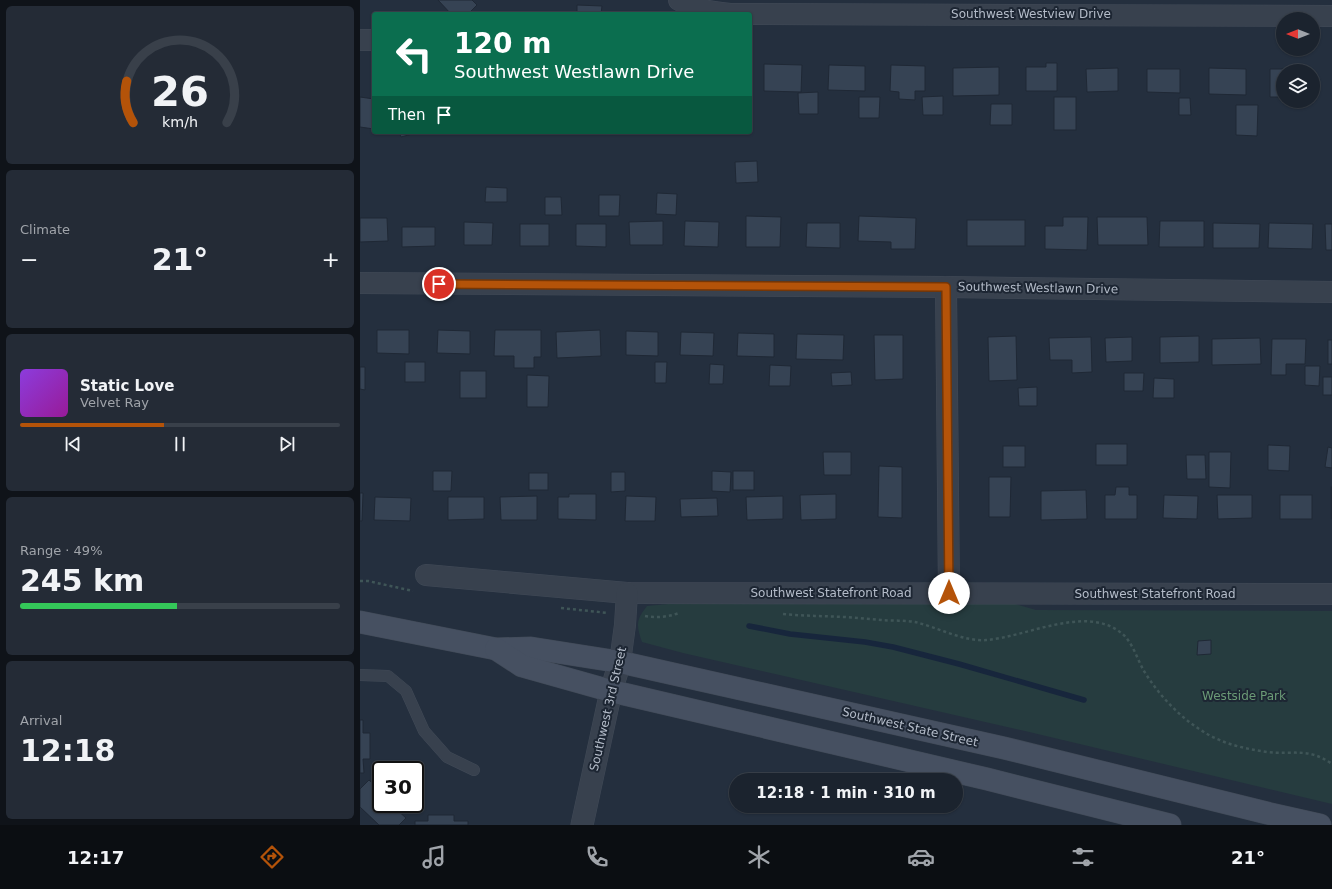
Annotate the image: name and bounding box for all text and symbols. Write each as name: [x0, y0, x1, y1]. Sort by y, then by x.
street label: Southwest Westview Drive: [951, 7, 1111, 21]
north arrow: [1276, 12, 1320, 56]
map controls: [1276, 12, 1320, 108]
text: 120 m: [454, 27, 551, 60]
icon: left: [388, 28, 440, 80]
text: Southwest Westlawn Drive: [454, 61, 694, 82]
button: layers: [1276, 64, 1320, 108]
text: 26: [151, 67, 209, 116]
icon: arrive: [433, 104, 455, 126]
text: Then: [388, 106, 425, 124]
text: km/h: [162, 113, 198, 129]
text: Climate: [20, 222, 70, 237]
text: 21°: [152, 242, 208, 277]
text: −: [20, 247, 38, 272]
text: +: [322, 247, 340, 272]
pin: [422, 267, 456, 301]
icon: arrive: [428, 273, 450, 295]
street label: Southwest Westlawn Drive: [958, 280, 1118, 296]
text: Static Love: [80, 377, 174, 395]
text: Velvet Ray: [80, 395, 149, 410]
icon: previous: [62, 433, 84, 455]
icon: pause: [169, 433, 191, 455]
icon: next: [276, 433, 298, 455]
text: Range · 49%: [20, 543, 103, 558]
text: 245 km: [20, 563, 144, 598]
position arrow: [928, 572, 970, 614]
street label: Southwest Statefront Road: [750, 586, 912, 600]
street label: Southwest Statefront Road: [1074, 587, 1236, 601]
street label: Southwest 3rd Street: [587, 645, 629, 773]
park label: Westside Park: [1202, 689, 1286, 703]
street label: Southwest State Street: [841, 705, 980, 750]
text: Arrival: [20, 713, 62, 728]
text: 12:18: [20, 733, 116, 768]
speed limit sign: 30: [372, 761, 424, 813]
text: 12:18 · 1 min · 310 m: [756, 784, 936, 802]
icon: directions: [258, 843, 286, 871]
icon: music: [420, 843, 448, 871]
icon: phone: [583, 843, 611, 871]
icon: climate: [745, 843, 773, 871]
icon: car: [907, 843, 935, 871]
icon: filters: [1069, 843, 1097, 871]
text: 12:17: [67, 847, 124, 868]
text: 21°: [1231, 847, 1265, 868]

